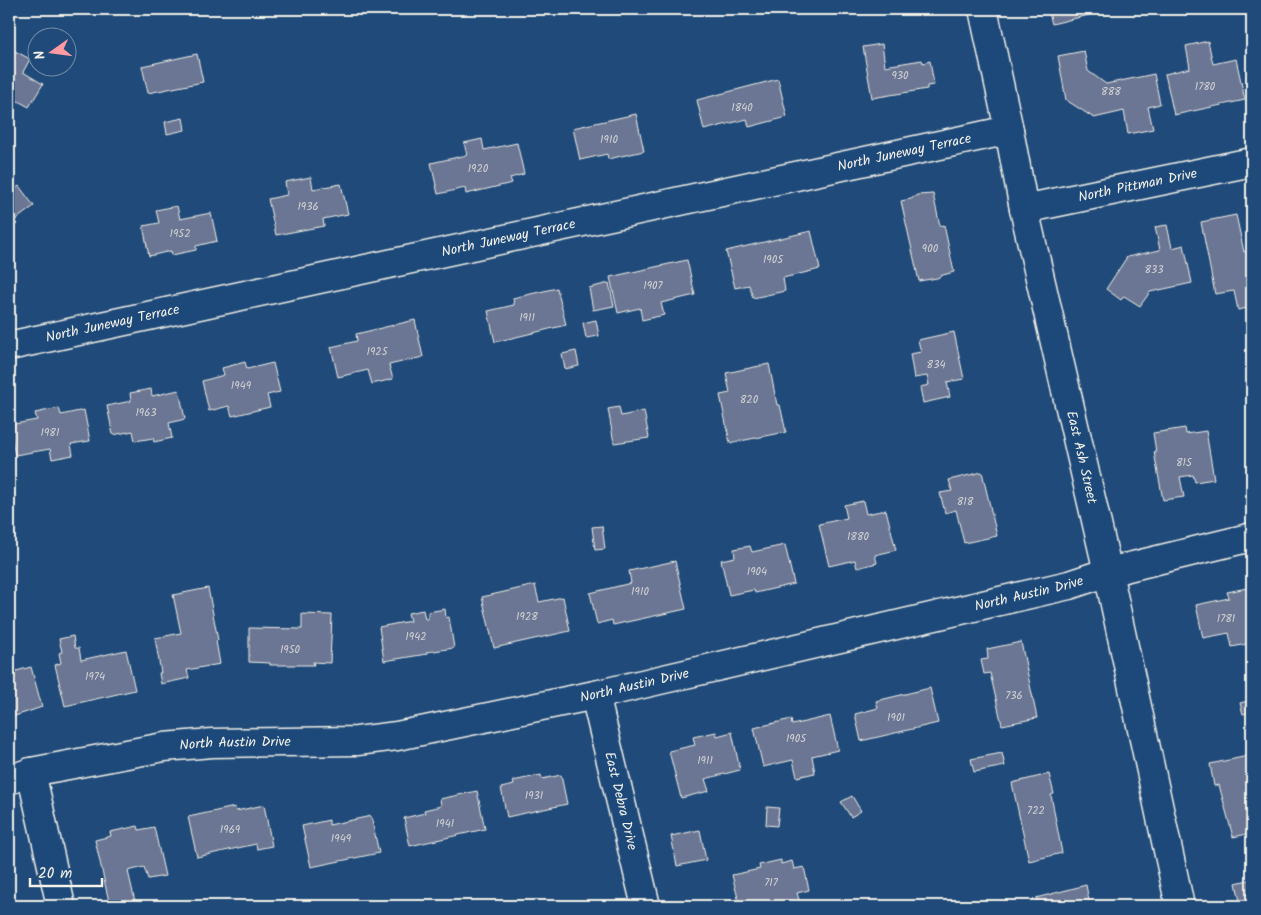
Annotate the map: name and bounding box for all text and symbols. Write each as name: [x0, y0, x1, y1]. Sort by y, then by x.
north arrow: [28, 28, 78, 78]
text: N: [29, 48, 52, 62]
house number: 930: [891, 67, 909, 85]
house number: 1780: [1195, 78, 1216, 96]
house number: 888: [1101, 83, 1121, 101]
house number: 1840: [731, 99, 753, 117]
street label: North Juneway Terrace: [835, 127, 974, 178]
house number: 1910: [600, 131, 618, 149]
house number: 1920: [468, 160, 489, 178]
street label: North Pittman Drive: [1076, 162, 1200, 209]
house number: 1936: [297, 198, 319, 216]
street label: North Juneway Terrace: [439, 213, 578, 263]
house number: 1952: [169, 225, 191, 243]
house number: 900: [922, 240, 939, 258]
house number: 1905: [763, 251, 784, 269]
house number: 833: [1144, 261, 1164, 279]
house number: 1907: [643, 277, 664, 295]
street label: North Juneway Terrace: [44, 298, 182, 349]
house number: 1911: [519, 309, 535, 327]
house number: 1925: [366, 343, 389, 361]
house number: 834: [927, 356, 945, 374]
house number: 1949: [231, 377, 252, 395]
house number: 820: [740, 391, 759, 409]
house number: 1963: [135, 404, 157, 422]
street label: East Ash Street: [1060, 409, 1103, 507]
house number: 1981: [41, 424, 59, 442]
house number: 815: [1176, 454, 1193, 472]
house number: 818: [957, 493, 974, 511]
house number: 1880: [847, 528, 870, 546]
house number: 1904: [747, 563, 767, 581]
street label: North Austin Drive: [972, 570, 1087, 618]
house number: 1910: [631, 583, 649, 601]
house number: 1928: [516, 608, 538, 626]
house number: 1781: [1217, 610, 1235, 628]
house number: 1942: [405, 628, 427, 646]
house number: 1950: [280, 641, 301, 659]
street label: North Austin Drive: [578, 662, 692, 709]
house number: 1974: [85, 668, 105, 686]
house number: 736: [1005, 687, 1023, 705]
house number: 1901: [887, 709, 905, 727]
house number: 1905: [786, 730, 807, 748]
street label: North Austin Drive: [179, 731, 292, 757]
street label: East Debra Drive: [598, 749, 643, 853]
house number: 1911: [697, 752, 713, 770]
house number: 1931: [525, 787, 543, 805]
house number: 722: [1027, 802, 1045, 820]
house number: 1941: [436, 815, 454, 833]
house number: 1969: [220, 821, 241, 839]
house number: 1949: [331, 830, 352, 848]
scale bar: [30, 855, 102, 887]
text: 20 m: [38, 862, 72, 886]
house number: 717: [764, 874, 779, 892]

